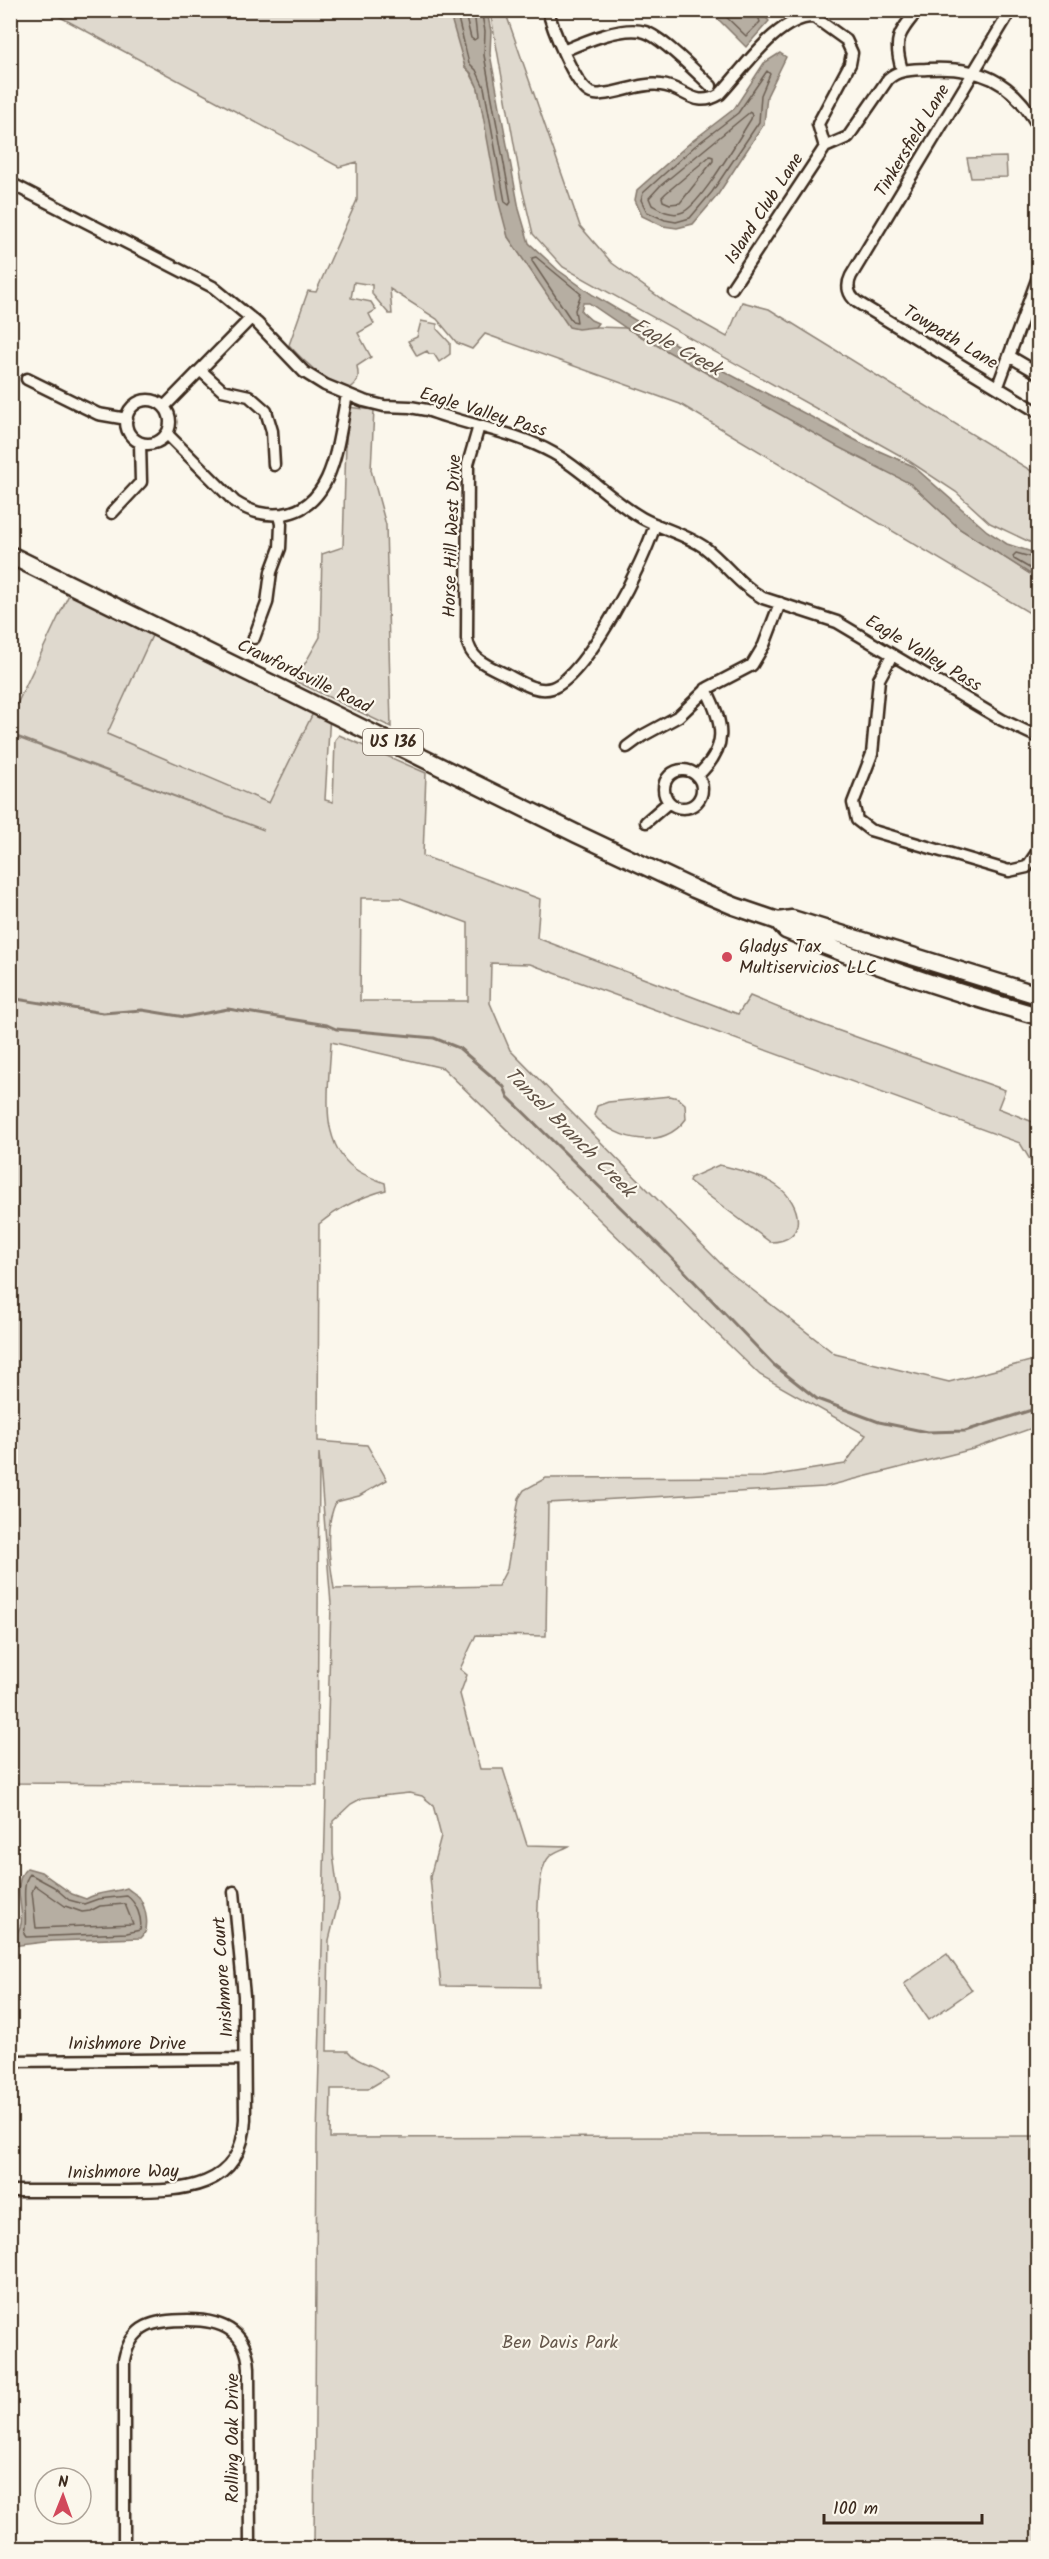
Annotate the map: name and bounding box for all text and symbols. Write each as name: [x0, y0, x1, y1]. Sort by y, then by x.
street label: Tinkersfield Lane: [868, 79, 958, 203]
street label: Island Club Lane: [718, 147, 812, 271]
street label: Towpath Lane: [897, 298, 1003, 378]
water label: Eagle Creek: [625, 310, 729, 387]
street label: Eagle Valley Pass: [416, 380, 550, 446]
street label: Horse Hill West Drive: [436, 454, 470, 618]
street label: Eagle Valley Pass: [859, 608, 987, 700]
street label: Crawfordsville Road: [232, 632, 377, 723]
road number: US 136: [363, 729, 423, 755]
place label: Gladys Tax Multiservicios LLC: [739, 933, 877, 983]
marker: Gladys Tax Multiservicios LLC: [720, 950, 734, 964]
water label: Tansel Branch Creek: [496, 1060, 644, 1208]
street label: Inishmore Court: [205, 1915, 243, 2038]
street label: Inishmore Drive: [68, 2030, 186, 2059]
street label: Inishmore Way: [67, 2158, 180, 2188]
park label: Ben Davis Park: [502, 2329, 618, 2358]
street label: Rolling Oak Drive: [219, 2373, 248, 2503]
north arrow: [33, 2466, 93, 2526]
text: N: [58, 2470, 69, 2495]
scale bar: [824, 2487, 982, 2525]
text: 100 m: [833, 2495, 878, 2524]

